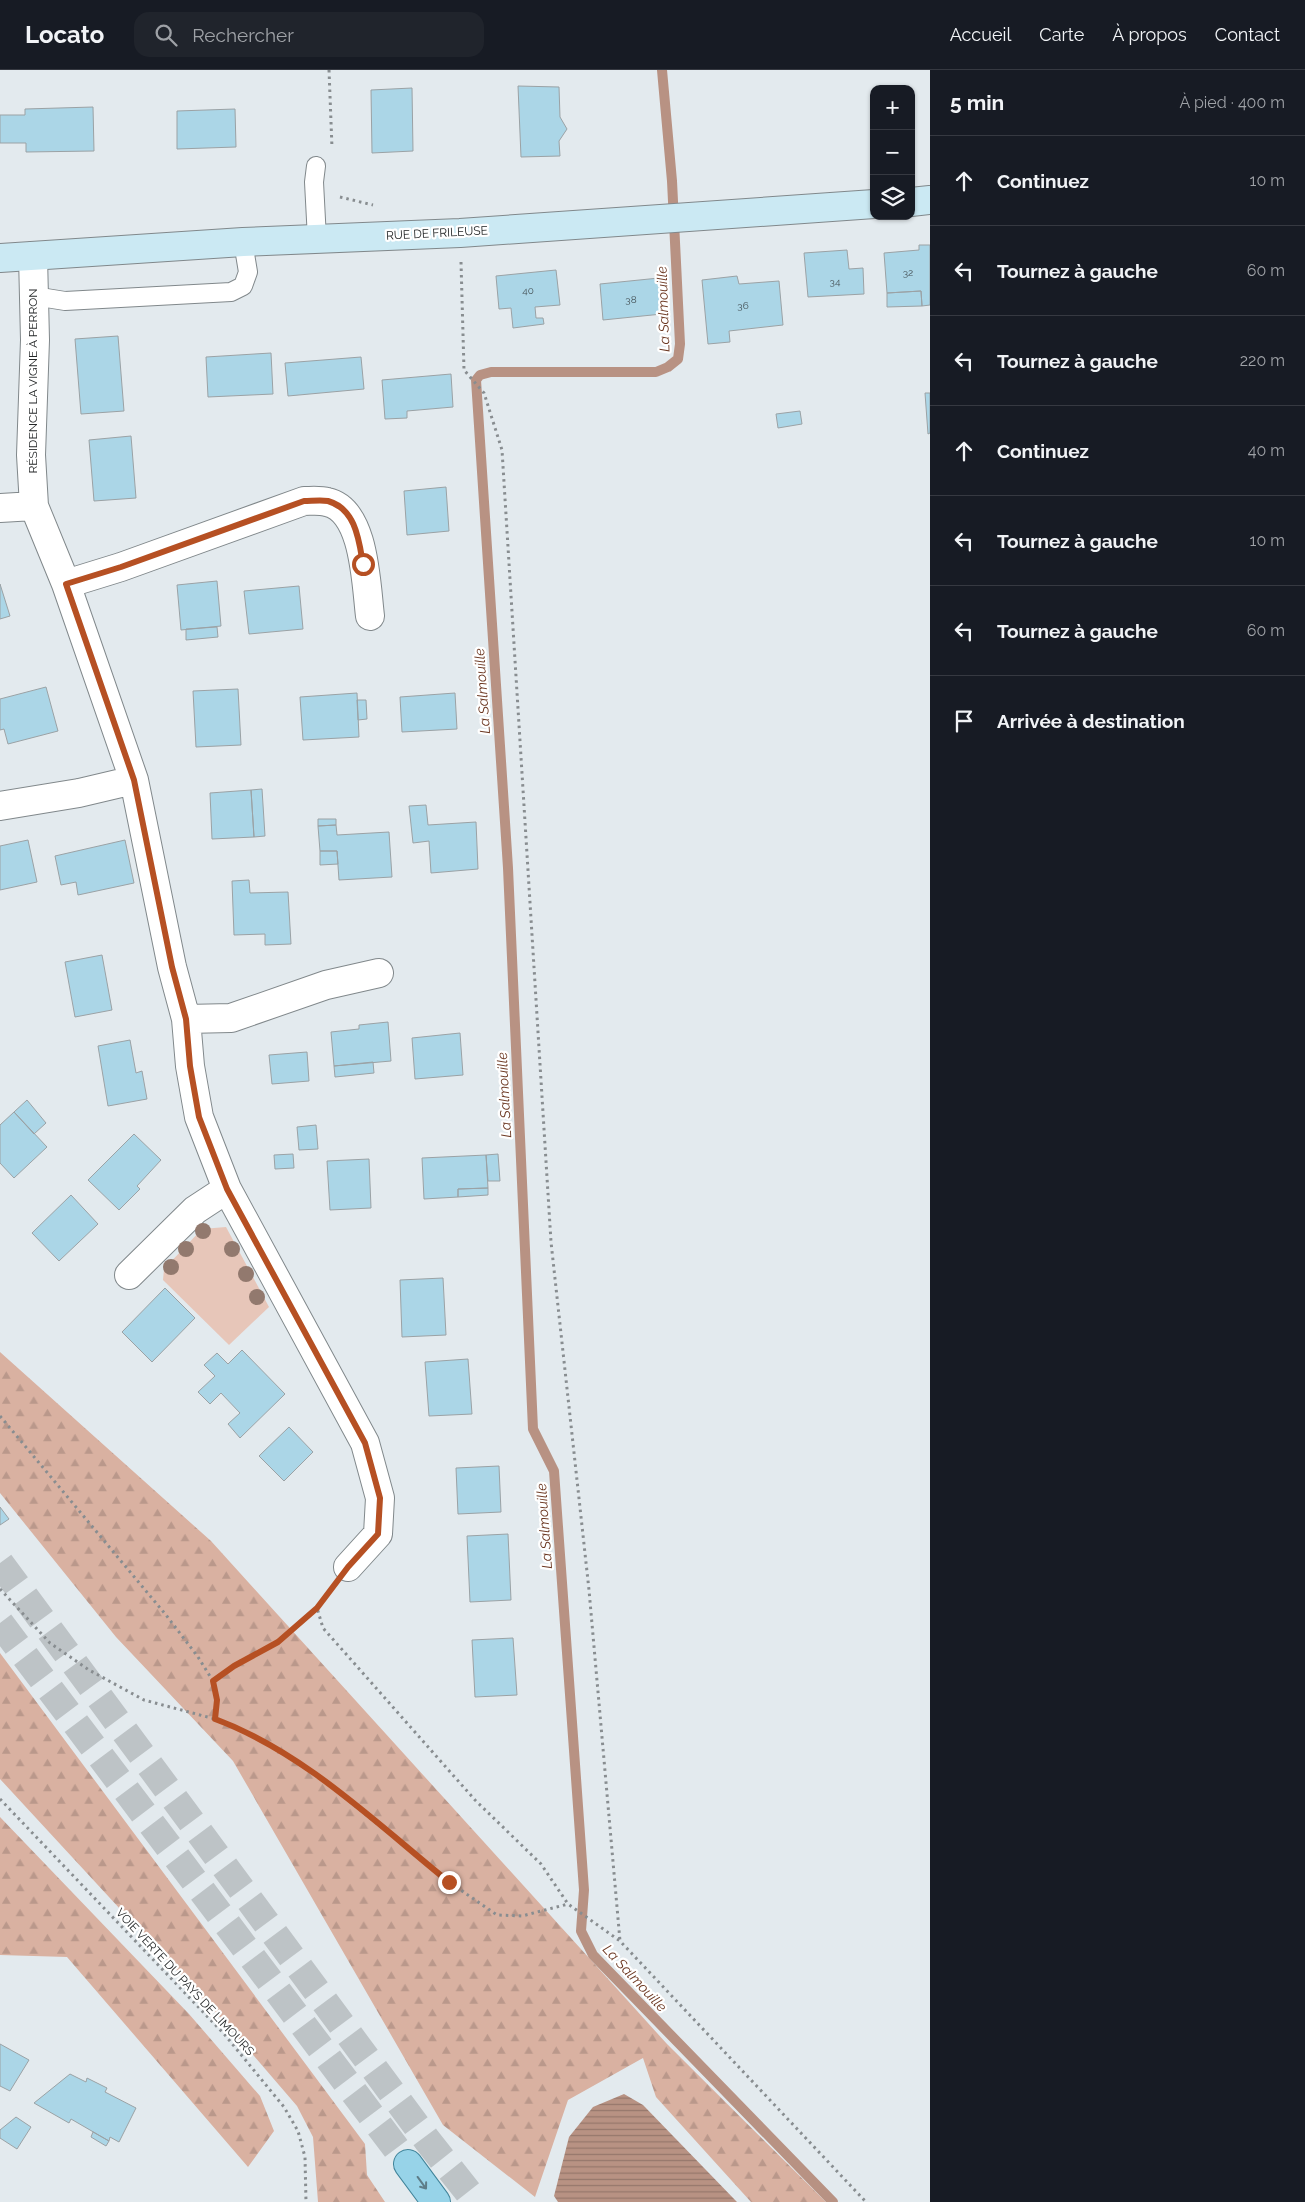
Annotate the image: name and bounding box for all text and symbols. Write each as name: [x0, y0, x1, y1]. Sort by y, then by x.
search box: [134, 12, 484, 57]
text: Locato: [25, 20, 104, 49]
icon: search: [152, 21, 180, 49]
text: Rechercher: [192, 24, 294, 46]
text: Accueil: [950, 24, 1011, 45]
text: Carte: [1039, 24, 1084, 45]
text: À propos: [1112, 24, 1187, 45]
text: Contact: [1215, 24, 1280, 45]
map controls: [870, 85, 915, 220]
button: +: [870, 85, 915, 130]
text: 5 min: [950, 90, 1004, 115]
text: À pied · 400 m: [1180, 93, 1285, 112]
button: −: [870, 130, 915, 175]
icon: ahead: [950, 167, 978, 195]
text: Continuez: [997, 170, 1089, 192]
text: 10 m: [1250, 171, 1285, 190]
button: layers: [870, 175, 915, 220]
street label: RUE DE FRILEUSE: [386, 223, 488, 243]
icon: left: [950, 257, 978, 285]
text: Tournez à gauche: [997, 260, 1158, 282]
text: 60 m: [1247, 261, 1285, 280]
water label: La Salmouille: [653, 265, 672, 352]
house number: 32: [903, 267, 913, 278]
house number: 34: [830, 276, 841, 287]
house number: 40: [522, 285, 534, 296]
street label: RÉSIDENCE LA VIGNE À PERRON: [26, 289, 40, 474]
house number: 38: [625, 294, 637, 305]
house number: 36: [737, 300, 749, 311]
icon: left: [950, 347, 978, 375]
text: Tournez à gauche: [997, 350, 1158, 372]
text: 220 m: [1240, 351, 1285, 370]
icon: ahead: [950, 437, 978, 465]
text: Continuez: [997, 440, 1089, 462]
text: 40 m: [1248, 441, 1285, 460]
icon: left: [950, 527, 978, 555]
text: Tournez à gauche: [997, 530, 1158, 552]
text: 10 m: [1250, 531, 1285, 550]
route start: [352, 553, 375, 576]
icon: left: [950, 617, 978, 645]
text: Tournez à gauche: [997, 620, 1158, 642]
text: 60 m: [1247, 621, 1285, 640]
water label: La Salmouille: [471, 647, 493, 734]
icon: arrive: [950, 707, 978, 735]
text: Arrivée à destination: [997, 710, 1185, 732]
water label: La Salmouille: [494, 1051, 514, 1138]
water label: La Salmouille: [533, 1482, 555, 1569]
route end: [438, 1871, 461, 1894]
street label: VOIE VERTE DU PAYS DE LIMOURS: [113, 1906, 257, 2058]
water label: La Salmouille: [600, 1941, 670, 2015]
one-way arrow: [417, 2176, 427, 2190]

